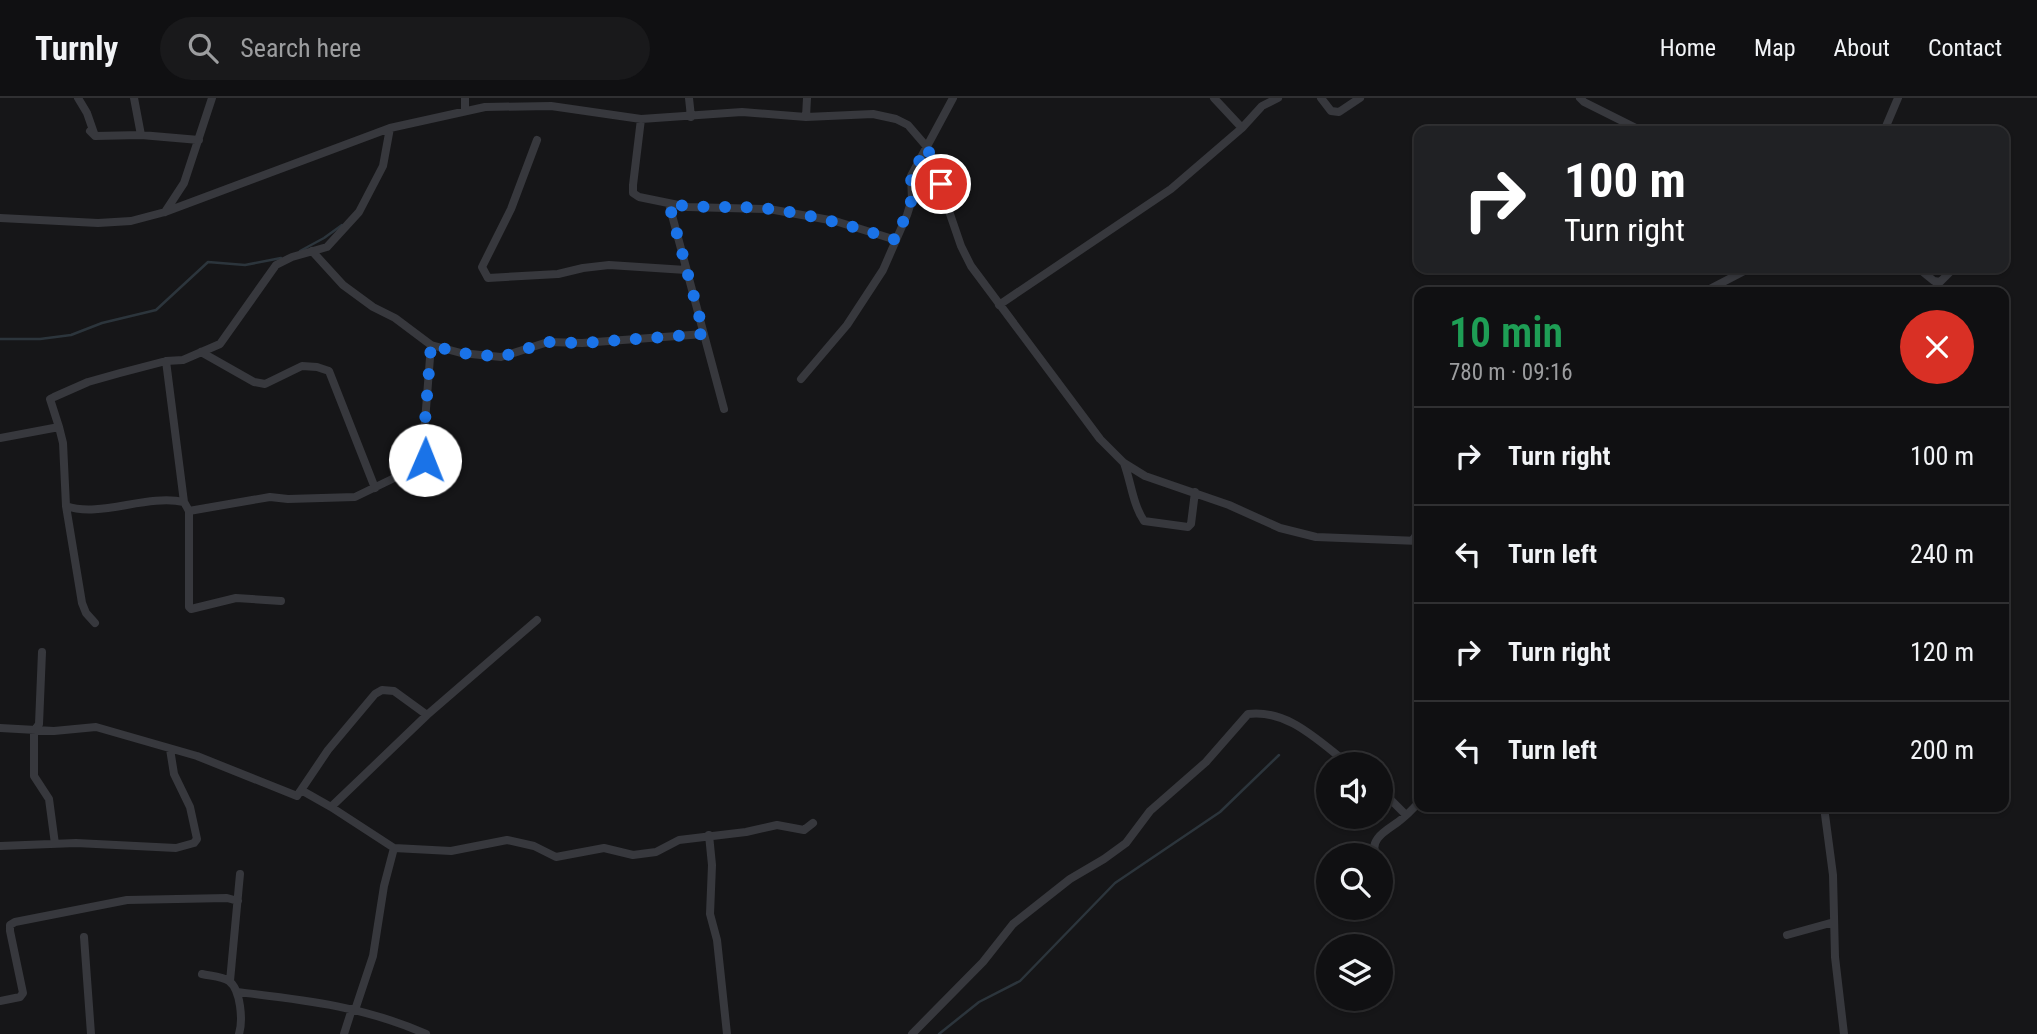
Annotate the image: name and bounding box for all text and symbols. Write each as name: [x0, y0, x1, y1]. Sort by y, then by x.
search box: [160, 17, 650, 80]
text: Turnly: [35, 29, 118, 68]
icon: search: [184, 29, 222, 67]
text: Search here: [240, 33, 361, 63]
text: Home: [1660, 34, 1716, 62]
text: Map: [1754, 34, 1796, 62]
text: About: [1834, 34, 1890, 62]
text: Contact: [1928, 34, 2002, 62]
text: 100 m: [1564, 152, 1686, 209]
pin: [911, 154, 971, 214]
icon: right: [1449, 154, 1540, 245]
icon: arrive: [922, 165, 960, 203]
text: Turn right: [1564, 211, 1685, 249]
text: 10 min: [1449, 308, 1563, 357]
button: close: [1900, 310, 1974, 384]
text: 780 m · 09:16: [1449, 359, 1573, 386]
position arrow: [388, 423, 462, 497]
icon: right: [1449, 437, 1487, 475]
text: Turn right: [1508, 441, 1610, 471]
text: 100 m: [1910, 441, 1974, 471]
icon: left: [1449, 535, 1487, 573]
text: Turn left: [1508, 539, 1597, 569]
text: 240 m: [1910, 539, 1974, 569]
icon: right: [1449, 633, 1487, 671]
text: Turn right: [1508, 637, 1610, 667]
text: 120 m: [1910, 637, 1974, 667]
icon: left: [1449, 731, 1487, 769]
text: Turn left: [1508, 735, 1597, 765]
text: 200 m: [1910, 735, 1974, 765]
map controls: [1316, 752, 1393, 1011]
button: sound: [1316, 752, 1393, 829]
button: search: [1316, 843, 1393, 920]
button: layers: [1316, 934, 1393, 1011]

